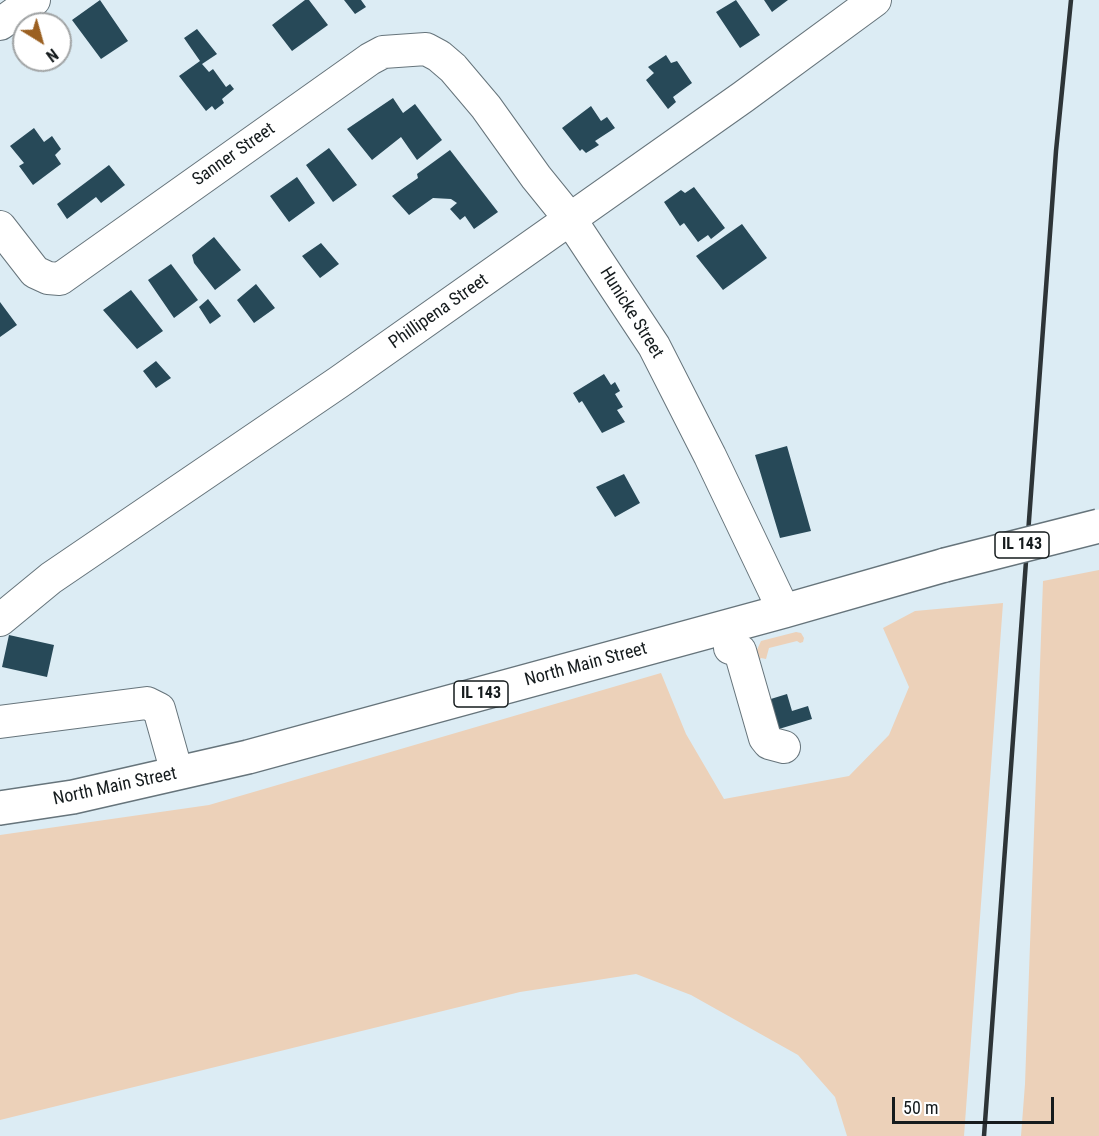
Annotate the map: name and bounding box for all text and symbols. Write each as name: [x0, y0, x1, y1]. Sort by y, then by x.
north arrow: [12, 12, 72, 72]
text: N: [42, 45, 62, 66]
street label: Sanner Street: [189, 119, 279, 191]
street label: Hunicke Street: [594, 263, 668, 363]
street label: Phillipena Street: [385, 270, 493, 354]
road number: IL 143: [995, 532, 1049, 558]
street label: North Main Street: [523, 638, 649, 692]
road number: IL 143: [454, 681, 508, 707]
street label: North Main Street: [51, 763, 179, 811]
scale bar: [895, 1085, 1057, 1123]
text: 50 m: [903, 1097, 938, 1118]

